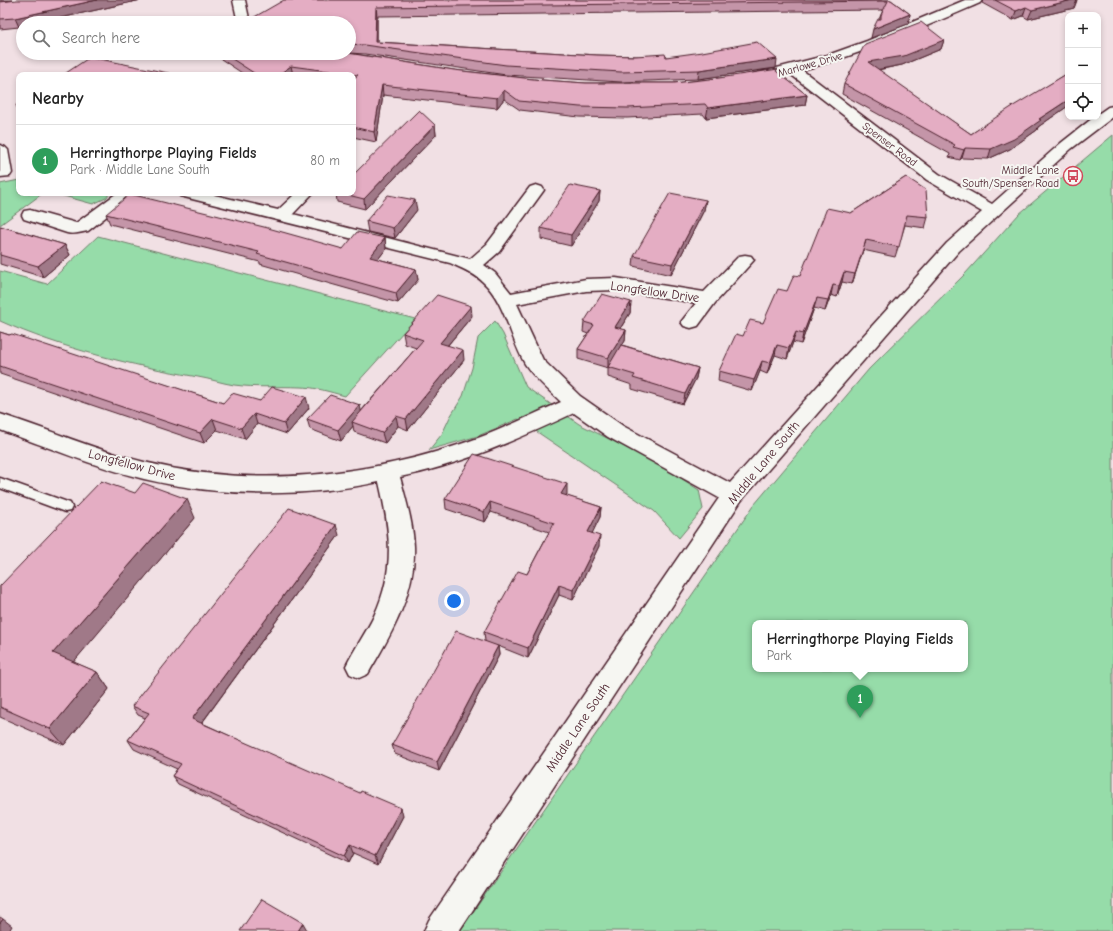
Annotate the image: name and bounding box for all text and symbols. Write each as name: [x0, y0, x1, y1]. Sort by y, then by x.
map controls: [1065, 12, 1101, 120]
button: +: [1065, 12, 1101, 48]
search box: [16, 16, 356, 60]
icon: search: [30, 27, 52, 49]
text: Search here: [62, 29, 140, 47]
button: −: [1065, 48, 1101, 84]
street label: Marlowe Drive: [776, 49, 844, 80]
button: locate: [1065, 84, 1101, 120]
text: Nearby: [32, 89, 83, 108]
street label: Spenser Road: [860, 120, 920, 169]
text: Herringthorpe Playing Fields: [70, 144, 256, 162]
text: 1: [42, 153, 48, 168]
text: 80 m: [310, 153, 340, 168]
text: Park · Middle Lane South: [70, 162, 210, 177]
place label: Middle Lane South/Spenser Road: [962, 164, 1059, 190]
bus stop icon: Middle Lane South/Spenser Road: [1062, 165, 1084, 187]
street label: Longfellow Drive: [609, 278, 701, 305]
street label: Middle Lane South: [724, 418, 802, 507]
street label: Longfellow Drive: [87, 446, 178, 483]
your location: [444, 591, 464, 611]
popup: [752, 620, 968, 672]
text: Herringthorpe Playing Fields: [767, 630, 953, 648]
text: Park: [767, 648, 792, 663]
street label: Middle Lane South: [542, 680, 613, 774]
pin: 1: [847, 685, 873, 718]

